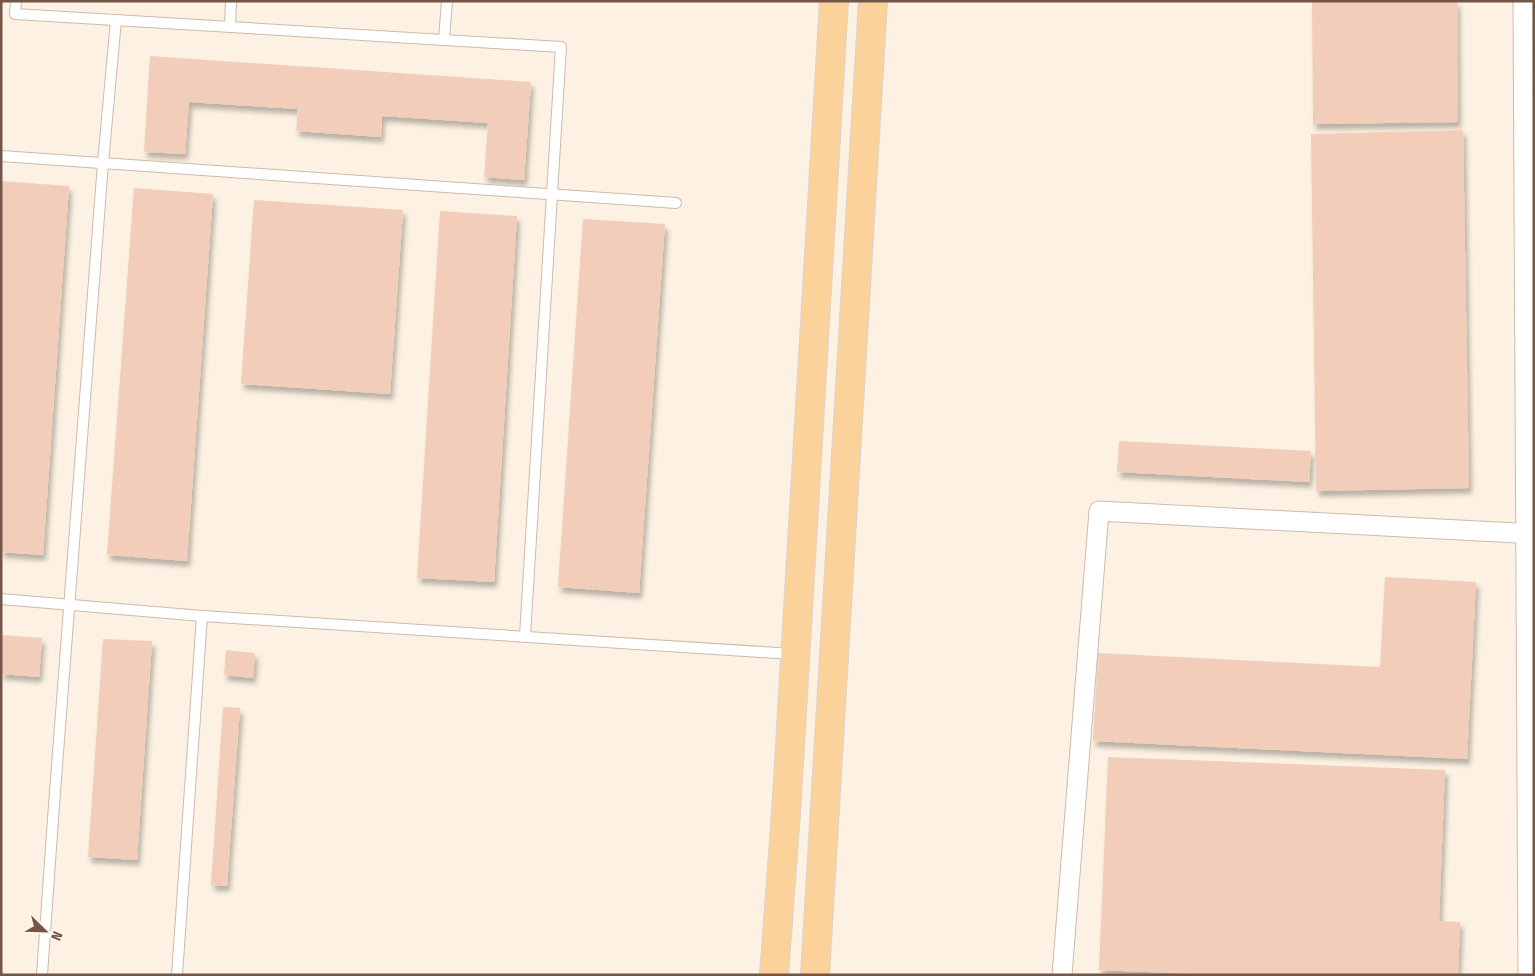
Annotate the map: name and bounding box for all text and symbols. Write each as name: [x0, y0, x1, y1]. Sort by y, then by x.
north arrow: [20, 906, 70, 956]
text: N: [47, 929, 66, 943]

